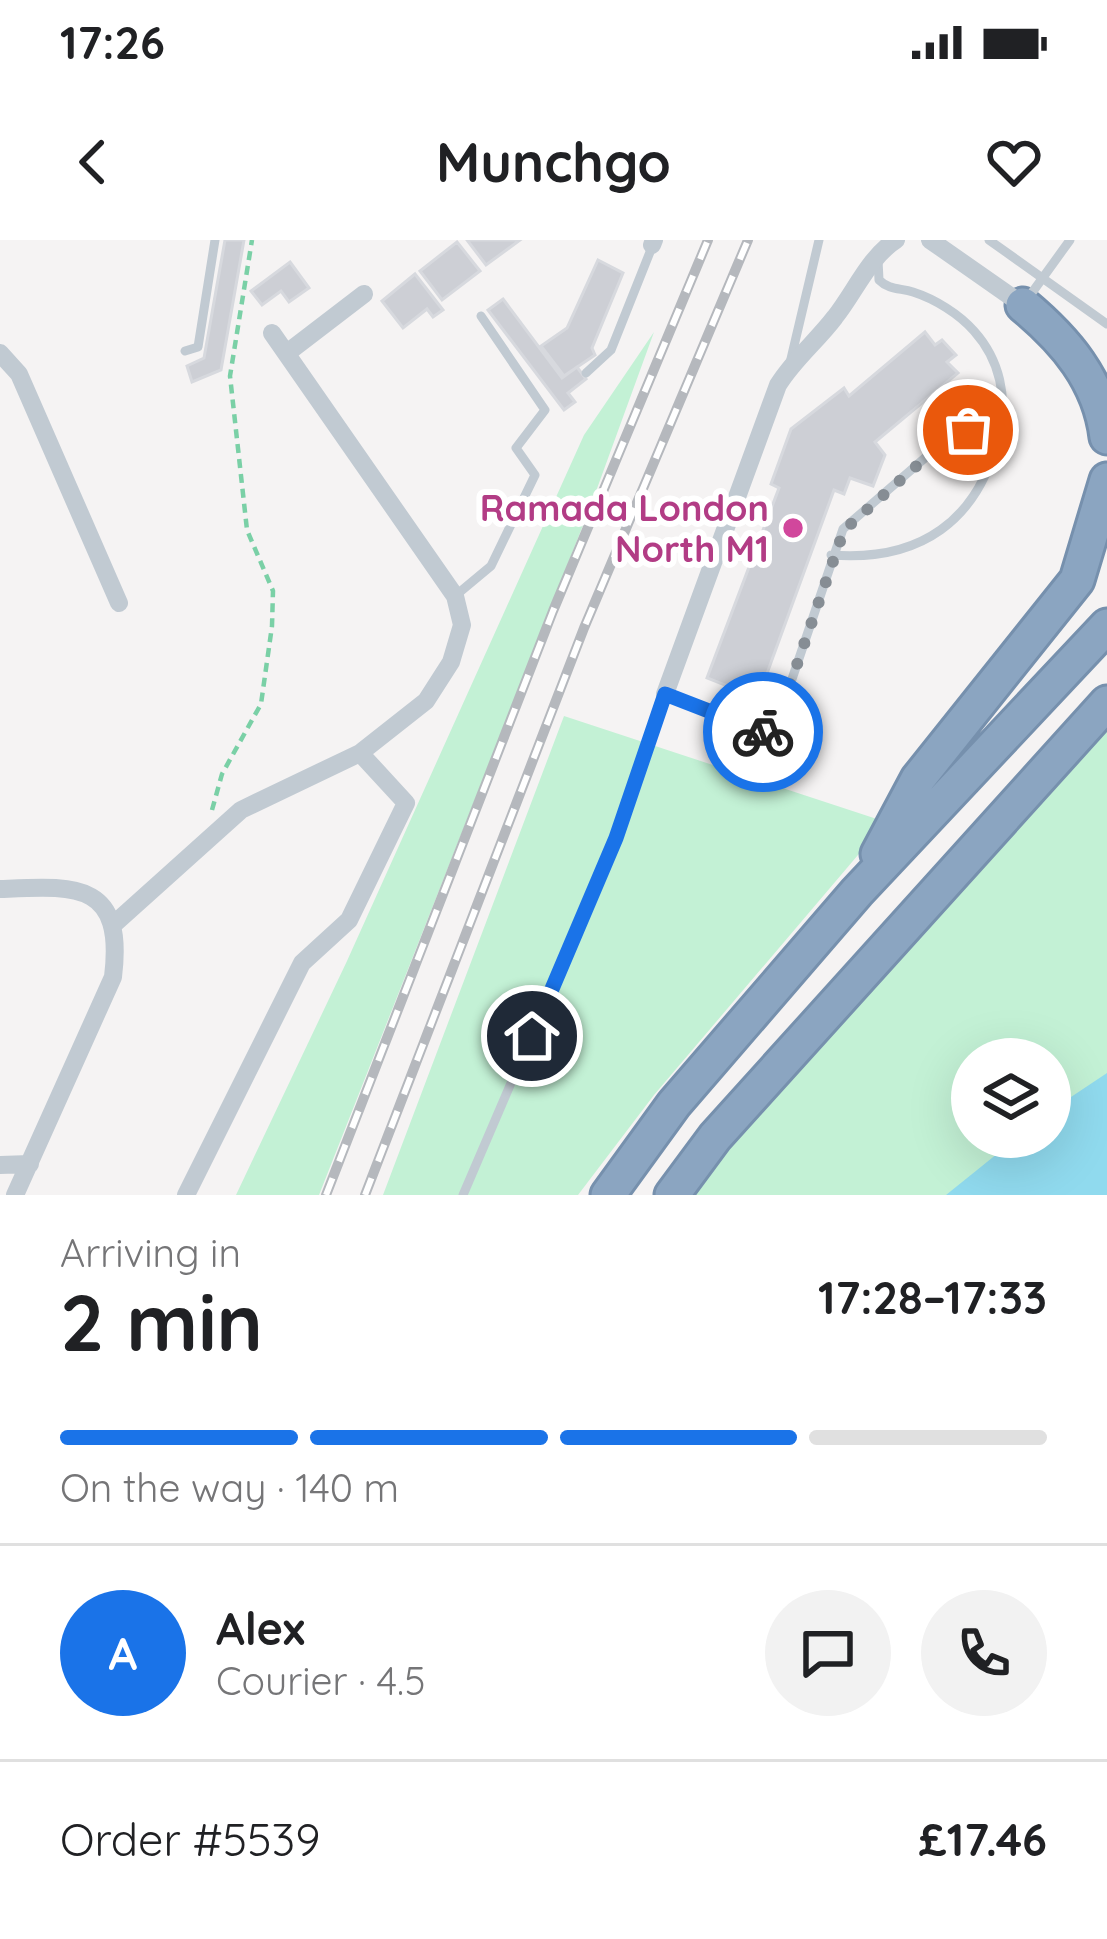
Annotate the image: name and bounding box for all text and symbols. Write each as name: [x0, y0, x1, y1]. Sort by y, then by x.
text: 17:26: [60, 14, 165, 70]
text: Munchgo: [436, 128, 671, 196]
icon: back: [60, 129, 126, 195]
icon: heart: [981, 129, 1047, 195]
pin: [917, 379, 1019, 481]
icon: bag: [935, 397, 1001, 463]
place label: Ramada London North M1: [480, 485, 769, 571]
marker: Ramada London North M1: [780, 515, 806, 541]
courier: [703, 672, 823, 792]
icon: bike: [730, 699, 796, 765]
pin: [481, 985, 583, 1087]
icon: home: [499, 1003, 565, 1069]
map controls: [951, 1038, 1071, 1158]
button: layers: [951, 1038, 1071, 1158]
text: Arriving in: [60, 1228, 241, 1277]
text: 17:28–17:33: [818, 1269, 1047, 1325]
text: 2 min: [60, 1273, 263, 1371]
text: On the way · 140 m: [60, 1463, 399, 1512]
button: chat: [765, 1590, 891, 1716]
button: phone: [921, 1590, 1047, 1716]
text: Alex: [216, 1600, 305, 1656]
text: A: [109, 1625, 137, 1681]
text: Courier · 4.5: [216, 1656, 425, 1705]
text: Order #5539: [60, 1811, 320, 1867]
text: £17.46: [919, 1811, 1047, 1867]

